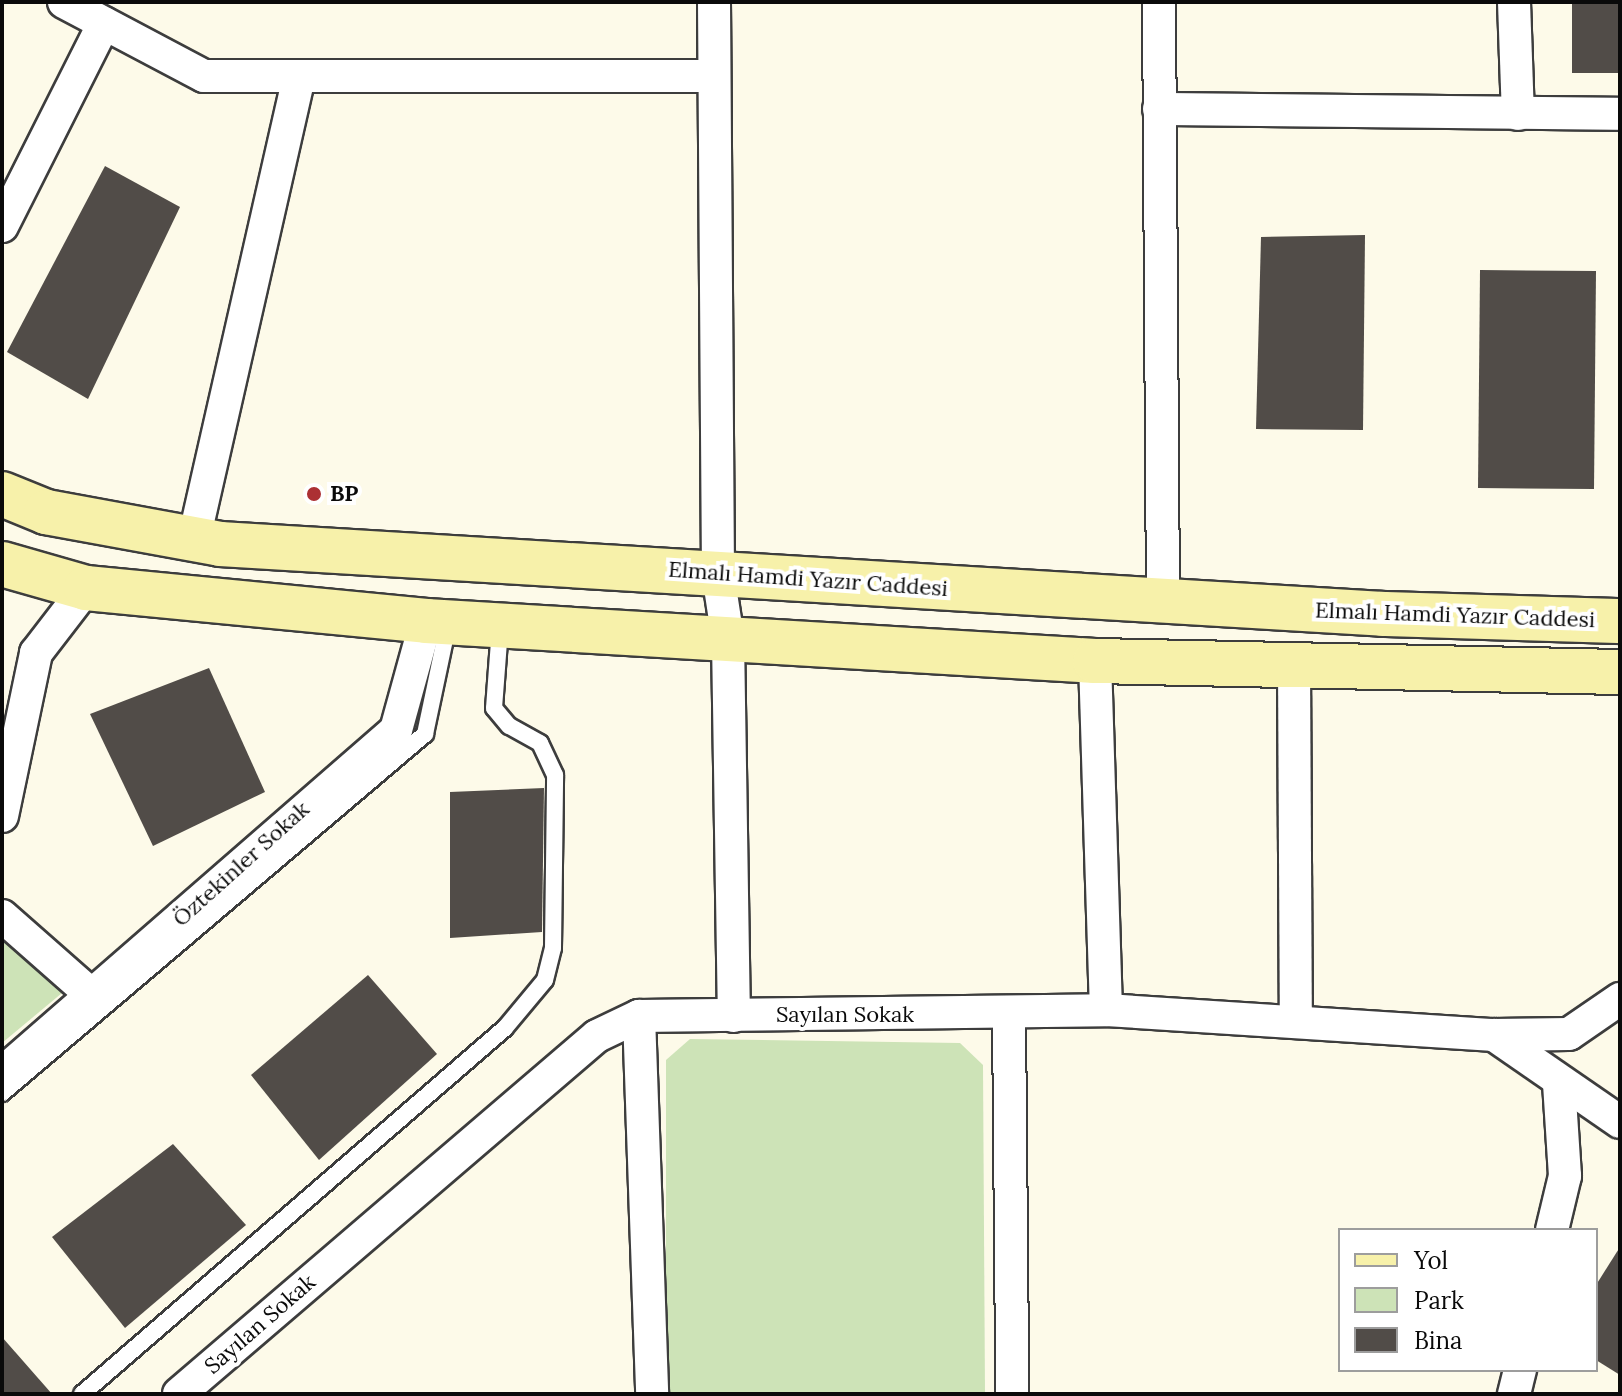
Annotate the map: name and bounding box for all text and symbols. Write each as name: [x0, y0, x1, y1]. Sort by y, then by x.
place label: BP: [330, 481, 358, 507]
marker: BP: [305, 485, 323, 503]
street label: Elmalı Hamdi Yazır Caddesi: [667, 556, 949, 602]
street label: Elmalı Hamdi Yazır Caddesi: [1315, 597, 1595, 633]
street label: Öztekinler Sokak: [167, 796, 315, 932]
street label: Sayılan Sokak: [776, 1002, 914, 1028]
legend: [1338, 1228, 1598, 1372]
text: Yol: [1414, 1245, 1448, 1276]
street label: Sayılan Sokak: [199, 1269, 321, 1379]
text: Park: [1414, 1285, 1464, 1316]
text: Bina: [1414, 1325, 1462, 1356]

